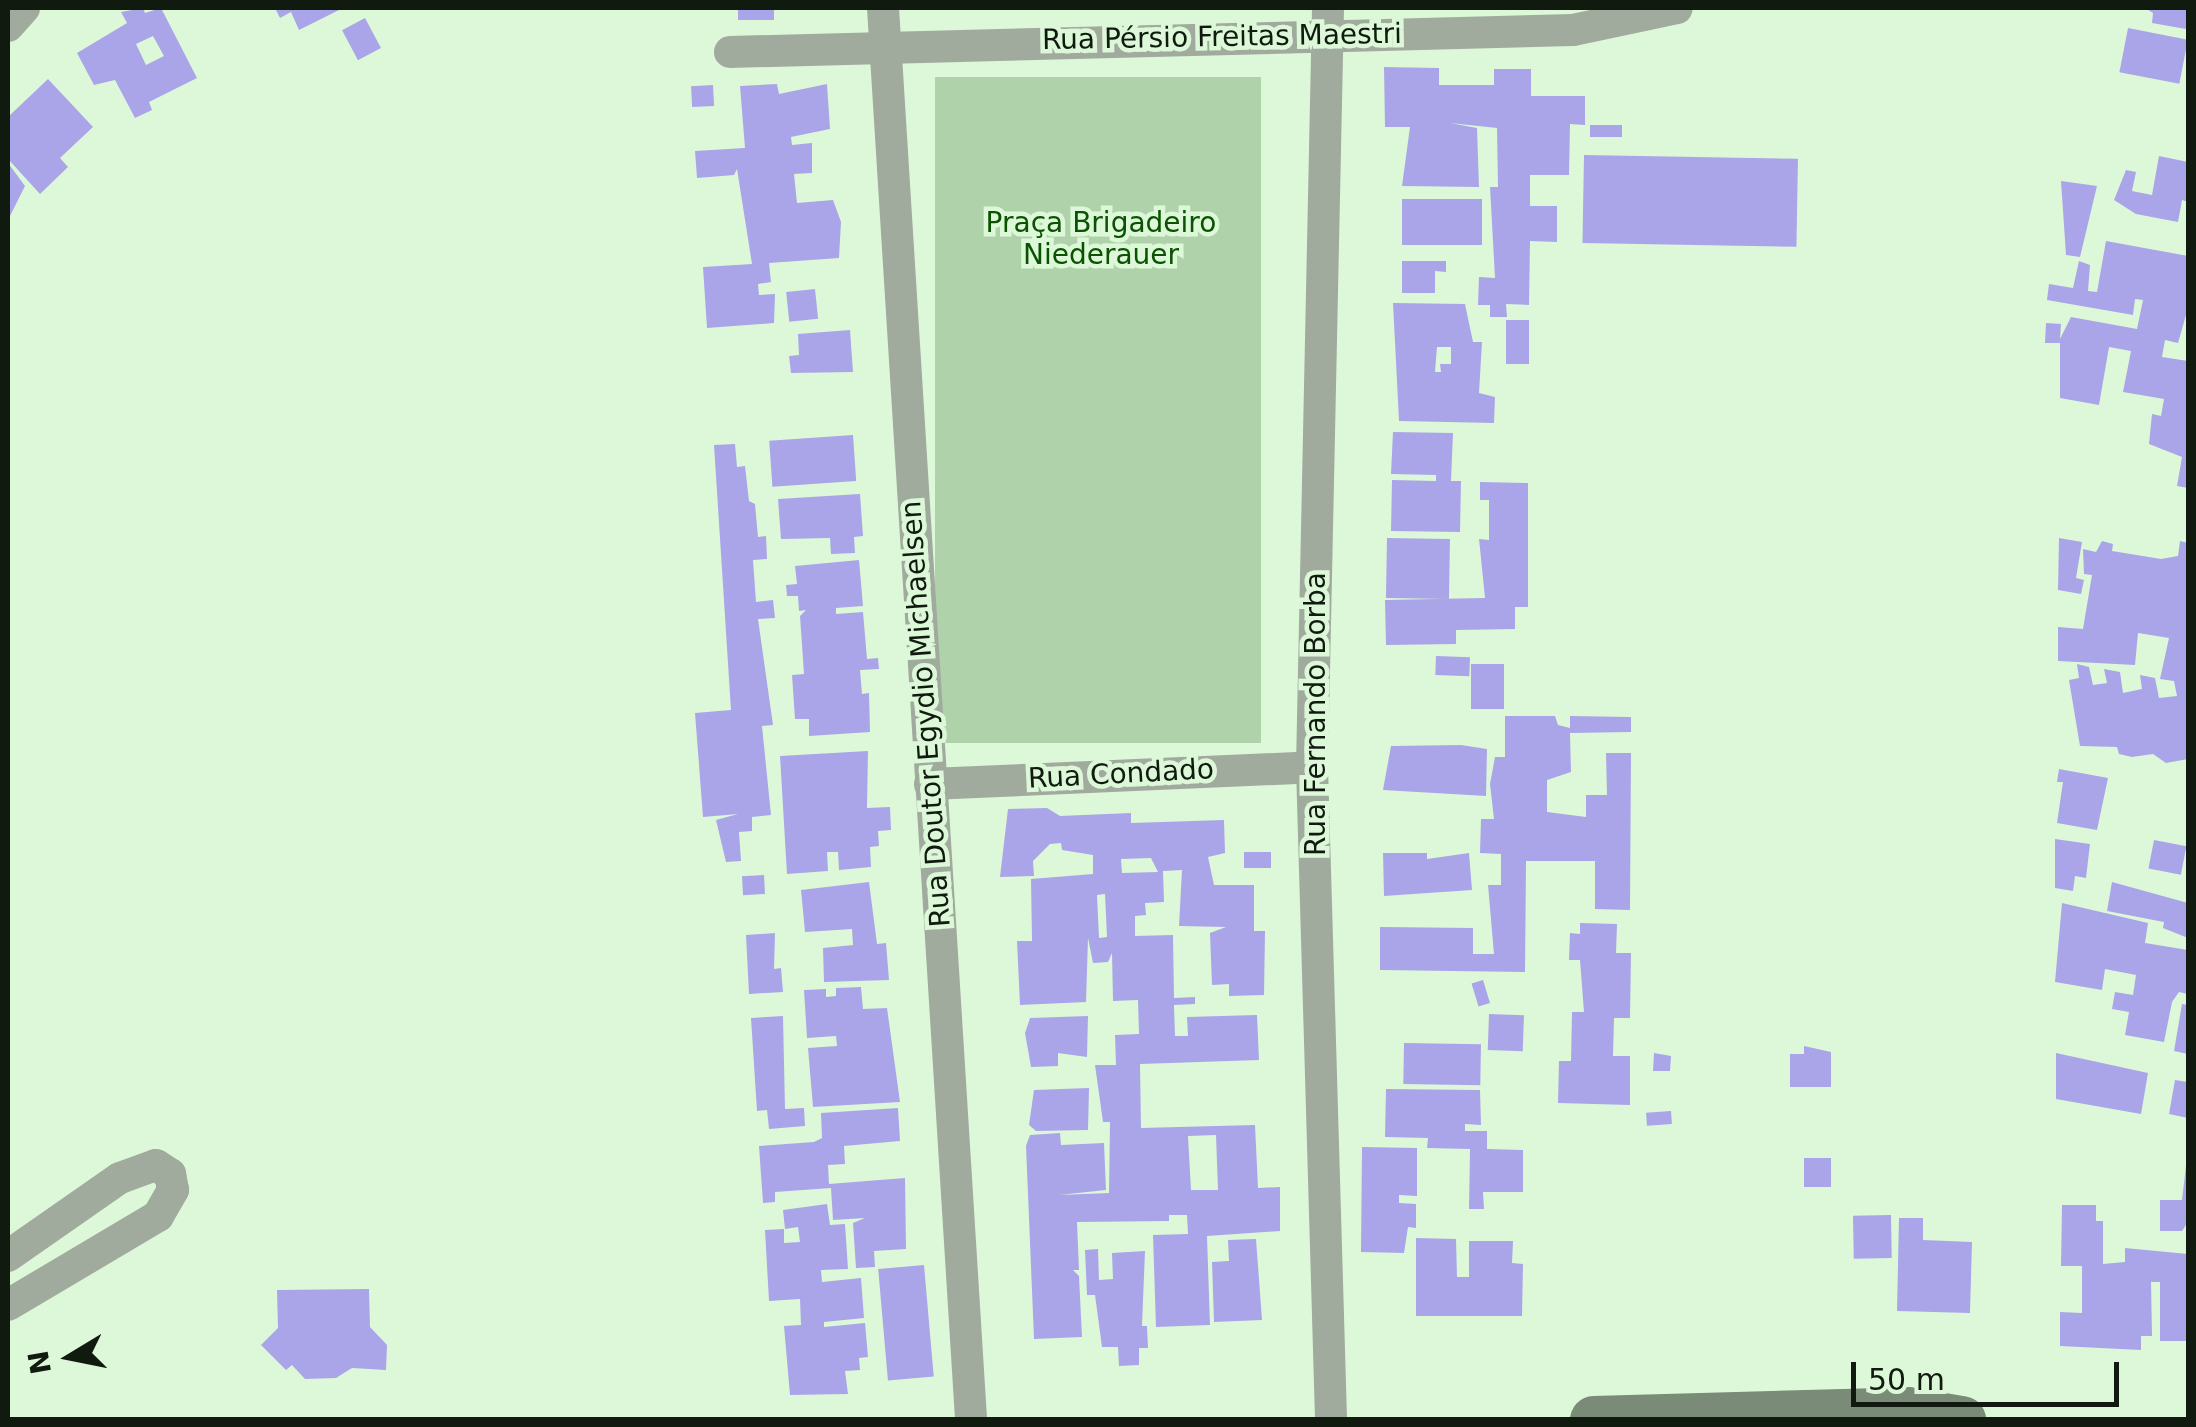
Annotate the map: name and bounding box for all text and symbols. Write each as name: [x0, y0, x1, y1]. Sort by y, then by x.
street label: Rua Pérsio Freitas Maestri: [1042, 17, 1402, 57]
park label: Praça Brigadeiro Niederauer: [986, 206, 1216, 272]
street label: Rua Doutor Egydio Michaelsen: [894, 500, 958, 928]
street label: Rua Fernando Borba: [1299, 572, 1333, 856]
street label: Rua Condado: [1027, 752, 1215, 796]
north arrow: [20, 1307, 120, 1407]
scale bar: [1856, 1342, 2124, 1404]
text: N: [22, 1348, 58, 1377]
text: 50 m: [1868, 1362, 1945, 1397]

